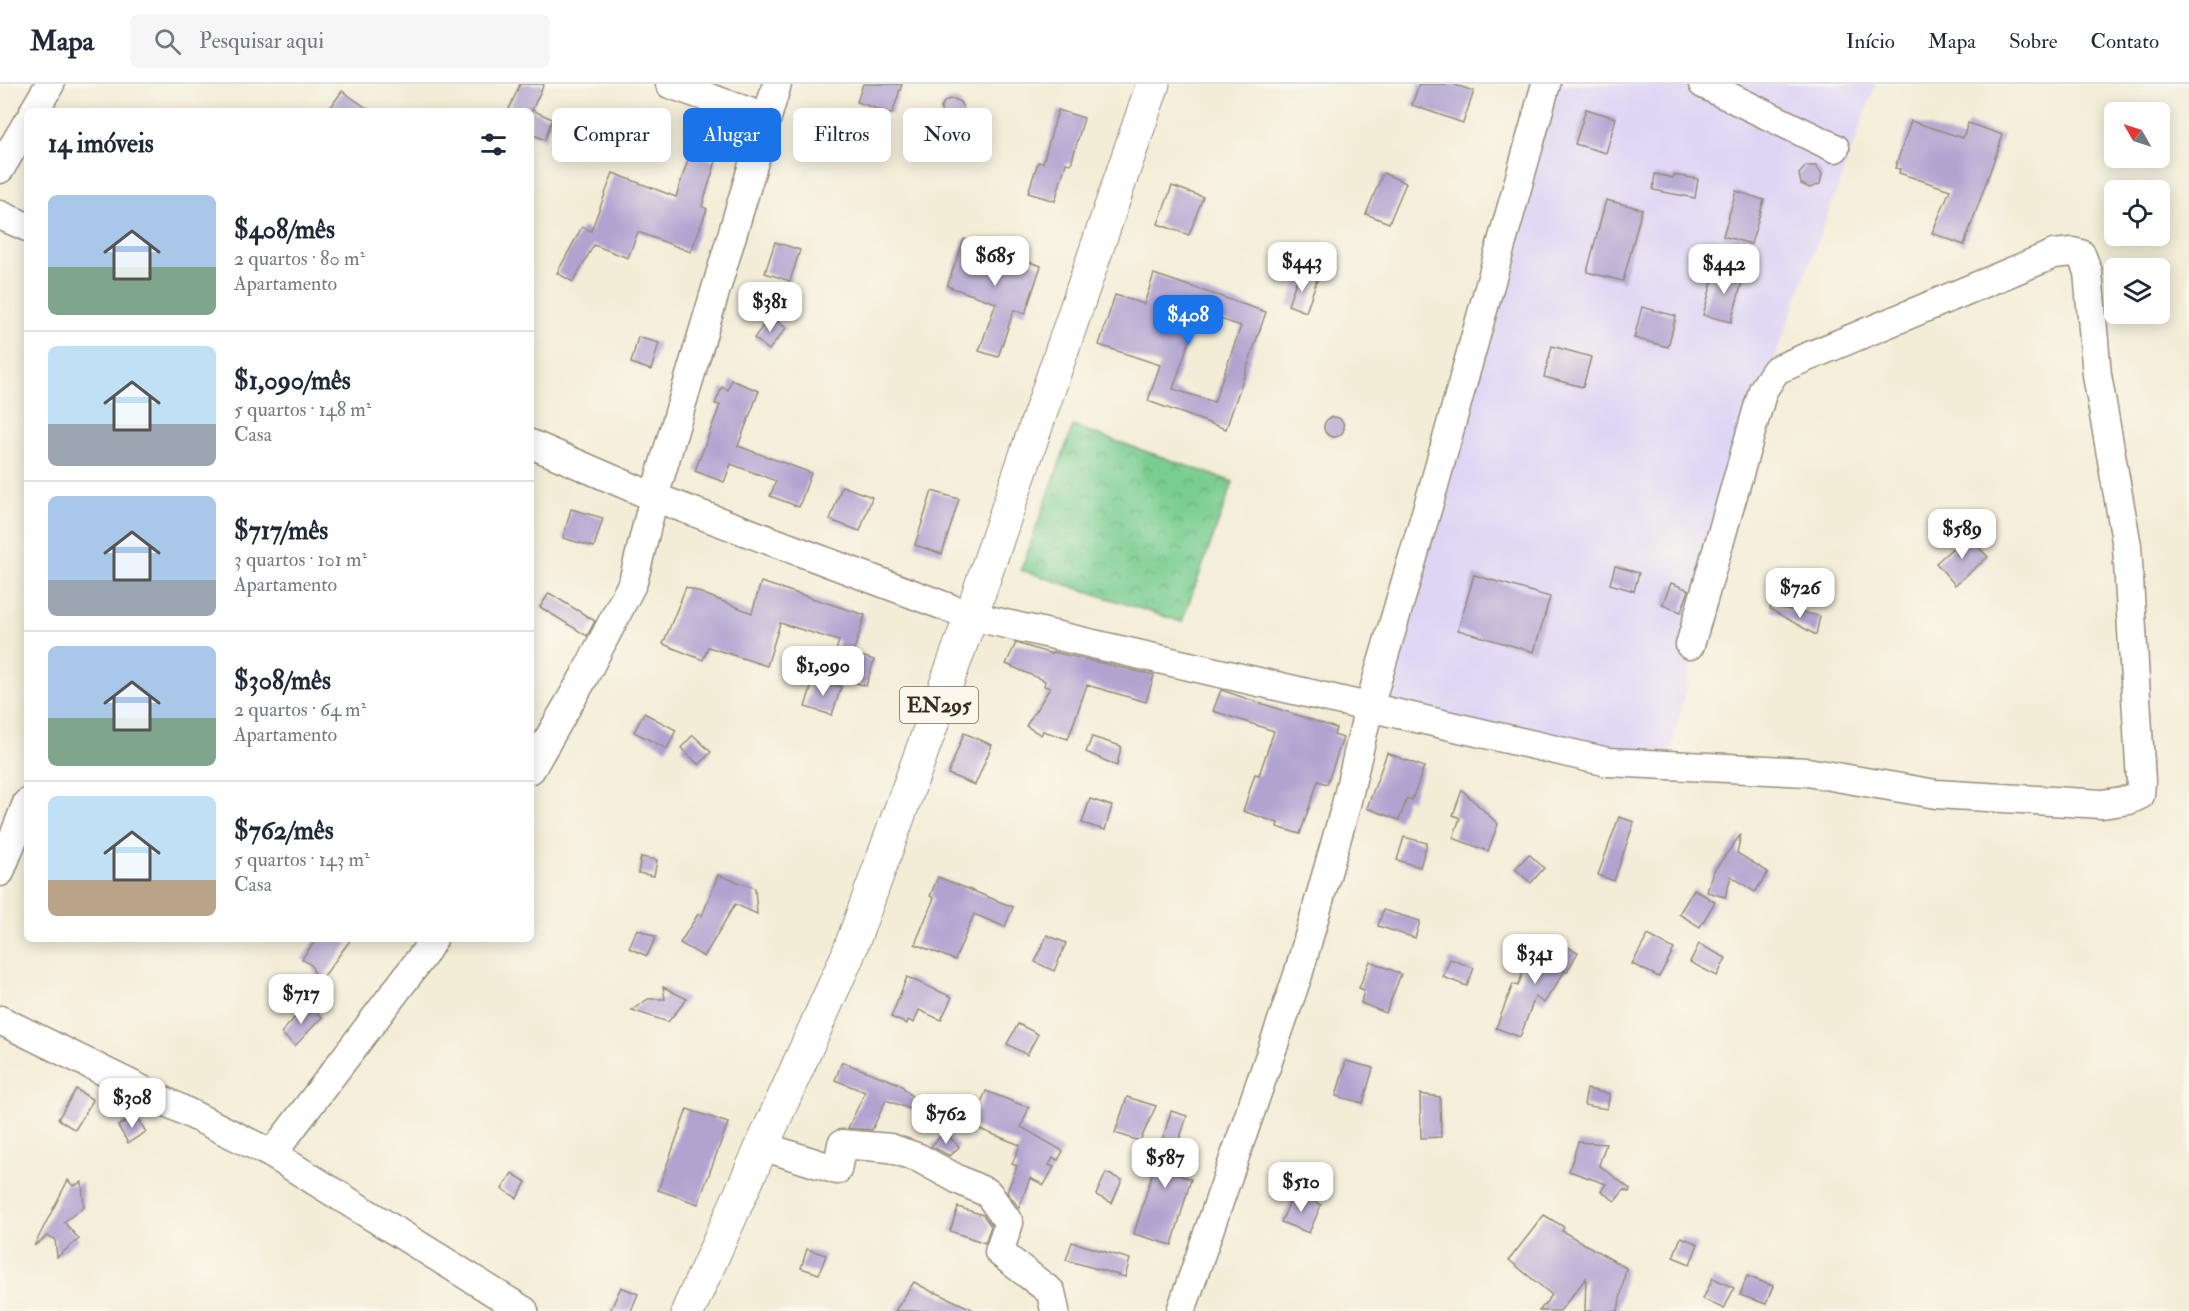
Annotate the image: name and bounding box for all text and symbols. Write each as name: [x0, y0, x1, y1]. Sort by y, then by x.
search box: [130, 14, 550, 68]
text: Mapa: [30, 24, 94, 59]
icon: search: [151, 25, 184, 58]
text: Pesquisar aqui: [199, 27, 324, 55]
text: Início: [1846, 28, 1895, 55]
text: Mapa: [1928, 28, 1976, 55]
text: Sobre: [2009, 28, 2058, 55]
text: Contato: [2091, 28, 2159, 55]
north arrow: [2104, 102, 2170, 168]
map controls: [2104, 102, 2170, 324]
chip: Comprar: [552, 108, 671, 162]
chip: Alugar: [683, 108, 781, 162]
chip: Filtros: [793, 108, 891, 162]
chip: Novo: [903, 108, 992, 162]
text: 14 imóveis: [48, 128, 154, 160]
icon: filters: [477, 128, 510, 161]
button: locate: [2104, 180, 2170, 246]
text: $408/mês: [234, 214, 335, 246]
icon: home: [96, 219, 168, 291]
pin: $685: [959, 236, 1031, 287]
pin: $443: [1266, 242, 1338, 293]
text: $685: [975, 243, 1015, 268]
pin: $442: [1688, 244, 1760, 295]
text: 2 quartos · 80 m²: [234, 246, 365, 271]
text: $443: [1282, 249, 1322, 274]
text: $442: [1702, 251, 1746, 276]
button: layers: [2104, 258, 2170, 324]
text: Apartamento: [234, 271, 337, 296]
pin: $381: [734, 282, 806, 333]
text: $381: [752, 289, 788, 314]
pin: $408: [1152, 295, 1224, 346]
text: $408: [1167, 302, 1209, 327]
text: $1,090/mês: [234, 365, 351, 397]
icon: home: [96, 370, 168, 442]
text: 5 quartos · 148 m²: [234, 397, 371, 422]
text: Casa: [234, 422, 272, 447]
pin: $589: [1926, 509, 1998, 560]
text: $717/mês: [234, 515, 328, 547]
text: $589: [1942, 516, 1982, 541]
icon: home: [96, 520, 168, 592]
text: 3 quartos · 101 m²: [234, 547, 367, 572]
pin: $726: [1764, 568, 1836, 619]
text: Apartamento: [234, 572, 337, 597]
text: $726: [1780, 575, 1820, 600]
pin: $1,090: [774, 646, 872, 697]
text: $1,090: [796, 653, 850, 678]
text: $308/mês: [234, 665, 331, 697]
icon: home: [96, 670, 168, 742]
road number: EN295: [900, 687, 978, 723]
text: 2 quartos · 64 m²: [234, 697, 366, 722]
text: Apartamento: [234, 722, 337, 747]
text: $762/mês: [234, 815, 334, 847]
icon: home: [96, 820, 168, 892]
text: 5 quartos · 143 m²: [234, 847, 370, 872]
text: Casa: [234, 872, 272, 897]
pin: $341: [1499, 934, 1571, 985]
text: $341: [1517, 941, 1553, 966]
pin: $717: [265, 974, 337, 1025]
text: $717: [283, 981, 319, 1006]
pin: $308: [96, 1078, 168, 1129]
text: $308: [113, 1085, 151, 1110]
pin: $762: [910, 1094, 982, 1145]
text: $762: [926, 1101, 966, 1126]
pin: $587: [1129, 1138, 1201, 1189]
text: $587: [1146, 1145, 1184, 1170]
pin: $510: [1265, 1162, 1337, 1213]
text: $510: [1282, 1169, 1320, 1194]

